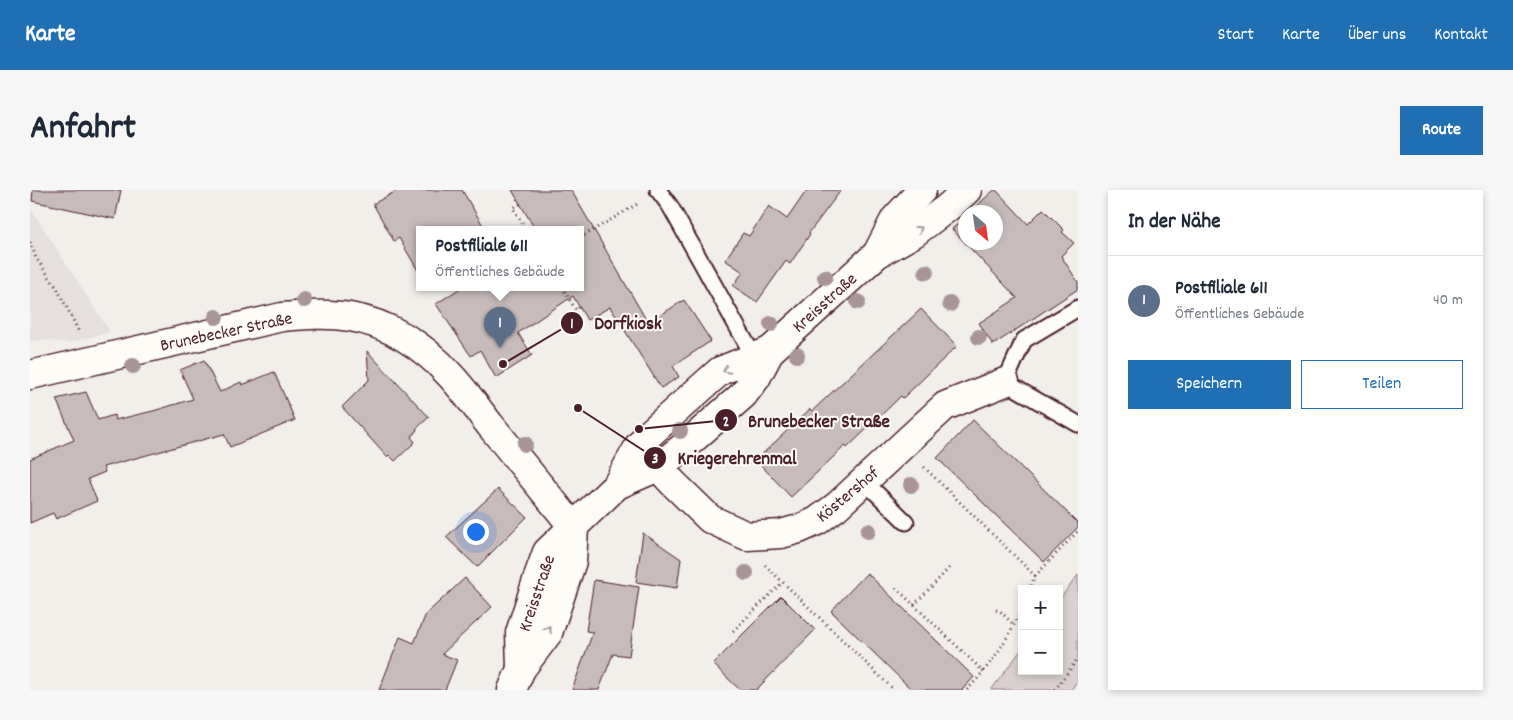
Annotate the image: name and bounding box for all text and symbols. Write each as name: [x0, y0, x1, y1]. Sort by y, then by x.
text: Karte: [25, 18, 76, 52]
text: Start: [1218, 23, 1254, 48]
text: Karte: [1282, 23, 1320, 48]
text: Über uns: [1348, 23, 1406, 48]
text: Kontakt: [1434, 23, 1488, 48]
text: Anfahrt: [30, 105, 136, 155]
button: Route: [1400, 106, 1483, 155]
north arrow: [958, 205, 1003, 250]
text: In der Nähe: [1128, 208, 1220, 238]
popup: [416, 226, 584, 291]
one-way arrow: [913, 227, 922, 235]
text: Postfiliale 611: [435, 234, 528, 261]
text: Öffentliches Gebäude: [435, 261, 565, 284]
street label: Kreisstraße: [788, 268, 864, 340]
text: Postfiliale 611: [1175, 276, 1268, 303]
text: 1: [1142, 289, 1146, 312]
text: 40 m: [1433, 289, 1463, 312]
text: Öffentliches Gebäude: [1175, 303, 1304, 326]
callout: Dorfkiosk: [559, 306, 672, 340]
street label: Brunebecker Straße: [158, 307, 295, 360]
pin: 1: [484, 307, 516, 348]
text: Dorfkiosk: [594, 312, 662, 339]
text: 1: [570, 314, 574, 336]
button: Speichern: [1128, 360, 1291, 409]
button: Teilen: [1301, 360, 1463, 409]
one-way arrow: [722, 363, 731, 373]
callout: Brunebecker Straße: [713, 403, 900, 437]
text: Brunebecker Straße: [748, 410, 890, 437]
text: 2: [723, 412, 729, 434]
callout: Kriegerehrenmal: [643, 441, 807, 475]
text: Kriegerehrenmal: [677, 447, 797, 474]
text: 3: [652, 449, 659, 471]
street label: Köstershof: [812, 462, 886, 530]
your location: [463, 519, 489, 545]
street label: Kreisstraße: [514, 552, 563, 636]
map controls: [1018, 585, 1063, 675]
button: +: [1018, 585, 1063, 630]
one-way arrow: [542, 625, 553, 634]
button: −: [1018, 630, 1063, 675]

